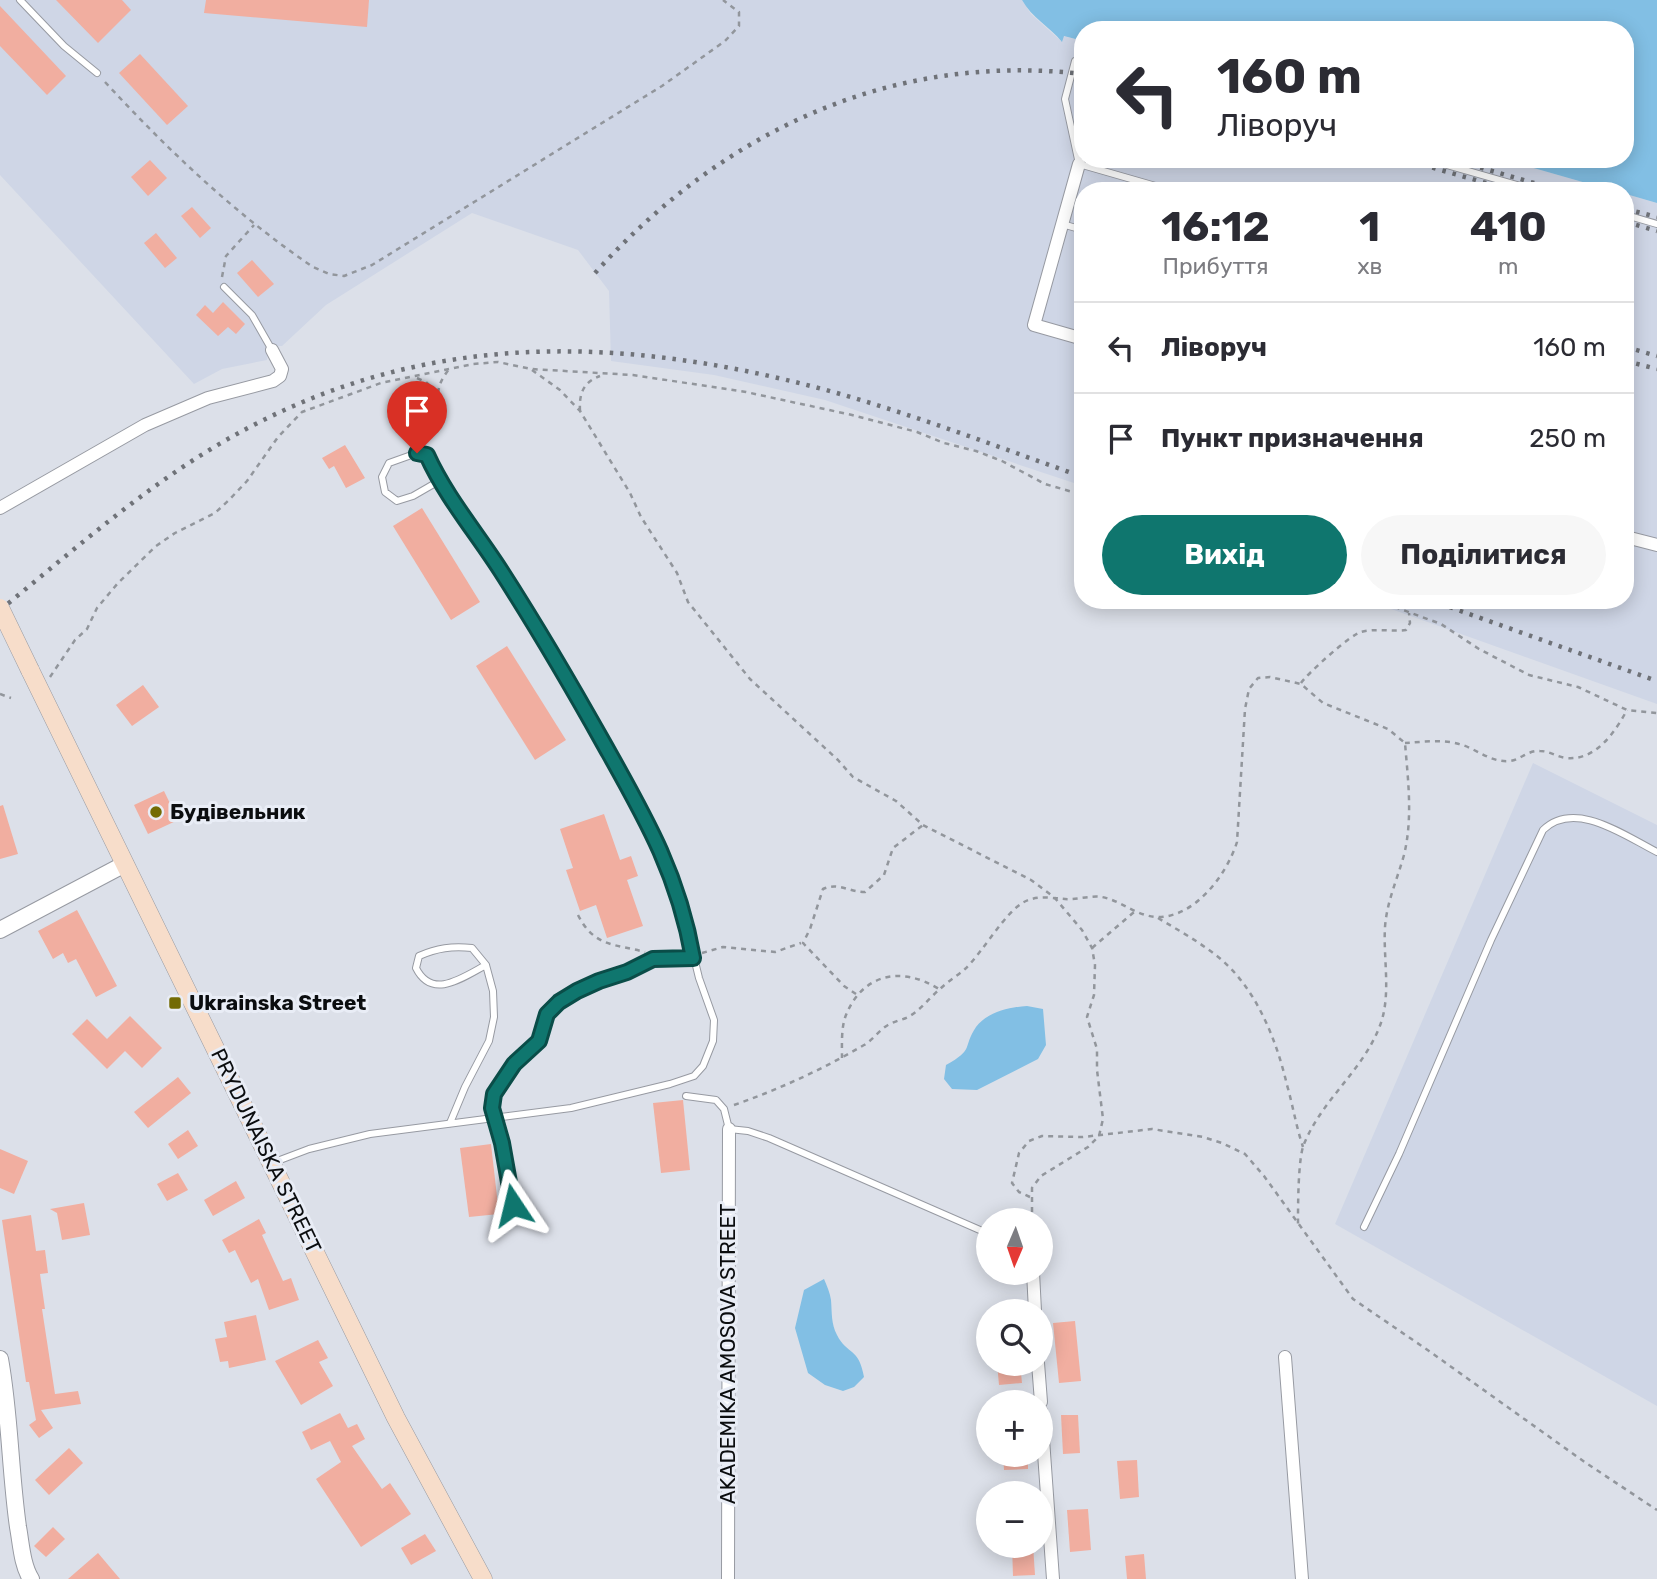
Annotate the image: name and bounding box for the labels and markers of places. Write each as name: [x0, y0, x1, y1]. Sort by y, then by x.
pin: [387, 381, 447, 453]
place label: Будівельник: [170, 799, 306, 824]
marker: Будівельник: [148, 804, 164, 820]
place label: Ukrainska Street: [189, 990, 366, 1015]
marker: Ukrainska Street: [167, 995, 183, 1011]

